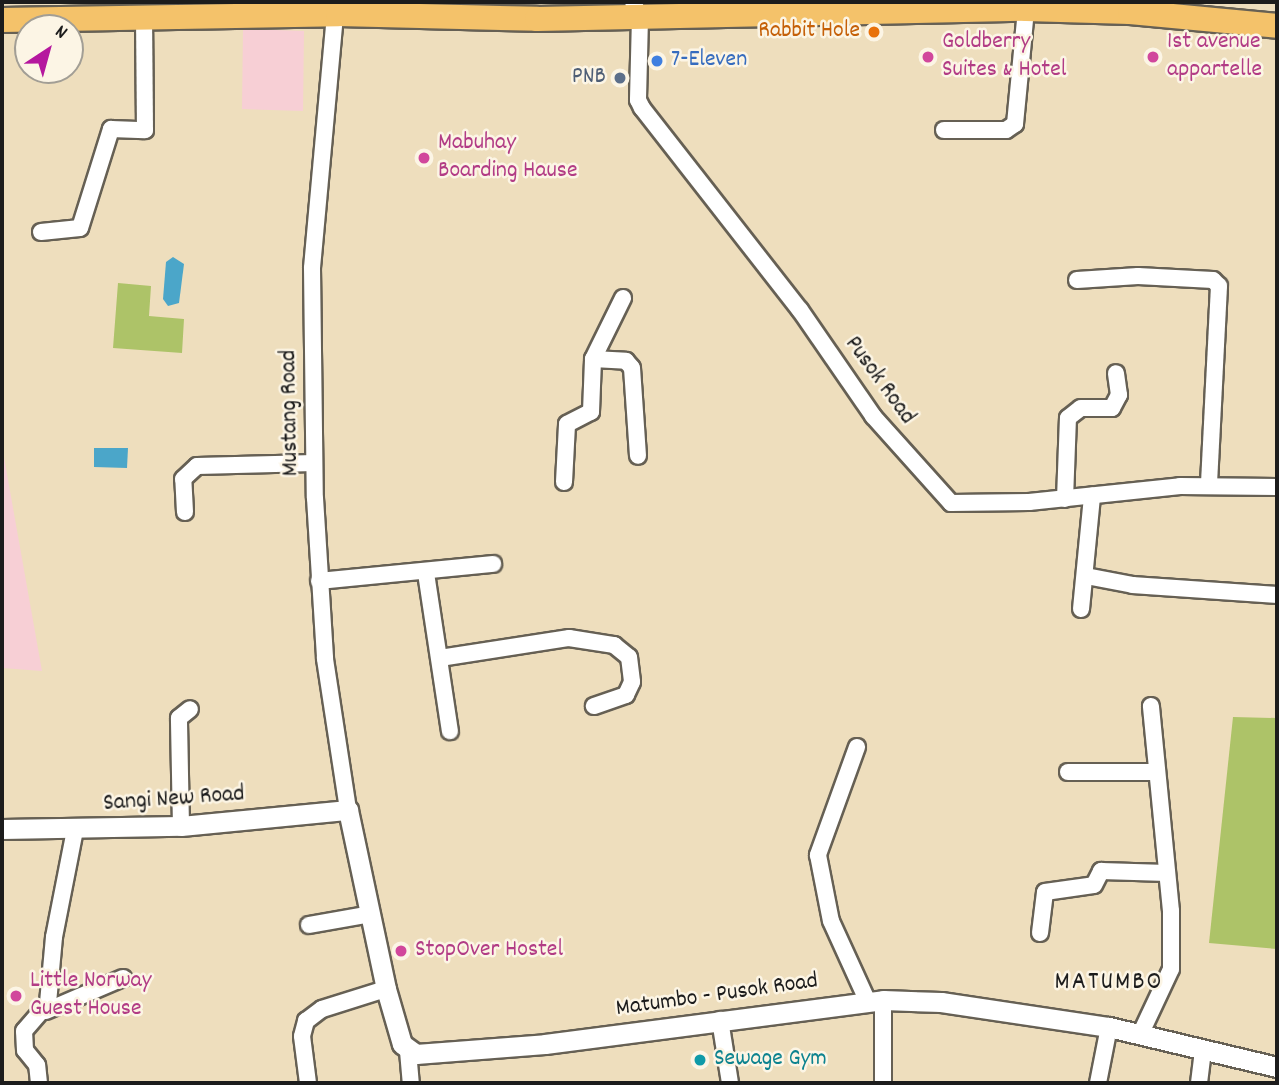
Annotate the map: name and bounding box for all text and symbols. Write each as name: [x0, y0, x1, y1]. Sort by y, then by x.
north arrow: [14, 14, 84, 84]
place label: Rabbit Hole: [758, 18, 860, 46]
text: N: [49, 20, 72, 47]
marker: Rabbit Hole: [866, 24, 882, 40]
place label: Goldberry Suites & Hotel: [942, 29, 1066, 85]
place label: 1st avenue appartelle: [1167, 29, 1262, 85]
place label: 7-Eleven: [671, 47, 747, 75]
marker: Goldberry Suites & Hotel: [920, 49, 936, 65]
marker: 1st avenue appartelle: [1145, 49, 1161, 65]
marker: 7-Eleven: [649, 53, 665, 69]
place label: PNB: [572, 64, 606, 92]
marker: PNB: [612, 70, 628, 86]
place label: Mabuhay Boarding Hause: [438, 130, 578, 186]
marker: Mabuhay Boarding Hause: [416, 150, 432, 166]
street label: Pusok Road: [837, 331, 921, 431]
street label: Mustang Road: [275, 349, 307, 477]
street label: Sangi New Road: [102, 781, 246, 819]
place label: StopOver Hostel: [415, 937, 563, 965]
marker: StopOver Hostel: [393, 943, 409, 959]
district label: MATUMBO: [1055, 967, 1163, 999]
place label: Little Norway Guest House: [30, 968, 152, 1024]
street label: Matumbo - Pusok Road: [614, 968, 820, 1024]
marker: Little Norway Guest House: [8, 988, 24, 1004]
place label: Sewage Gym: [714, 1046, 827, 1074]
marker: Sewage Gym: [692, 1052, 708, 1068]

